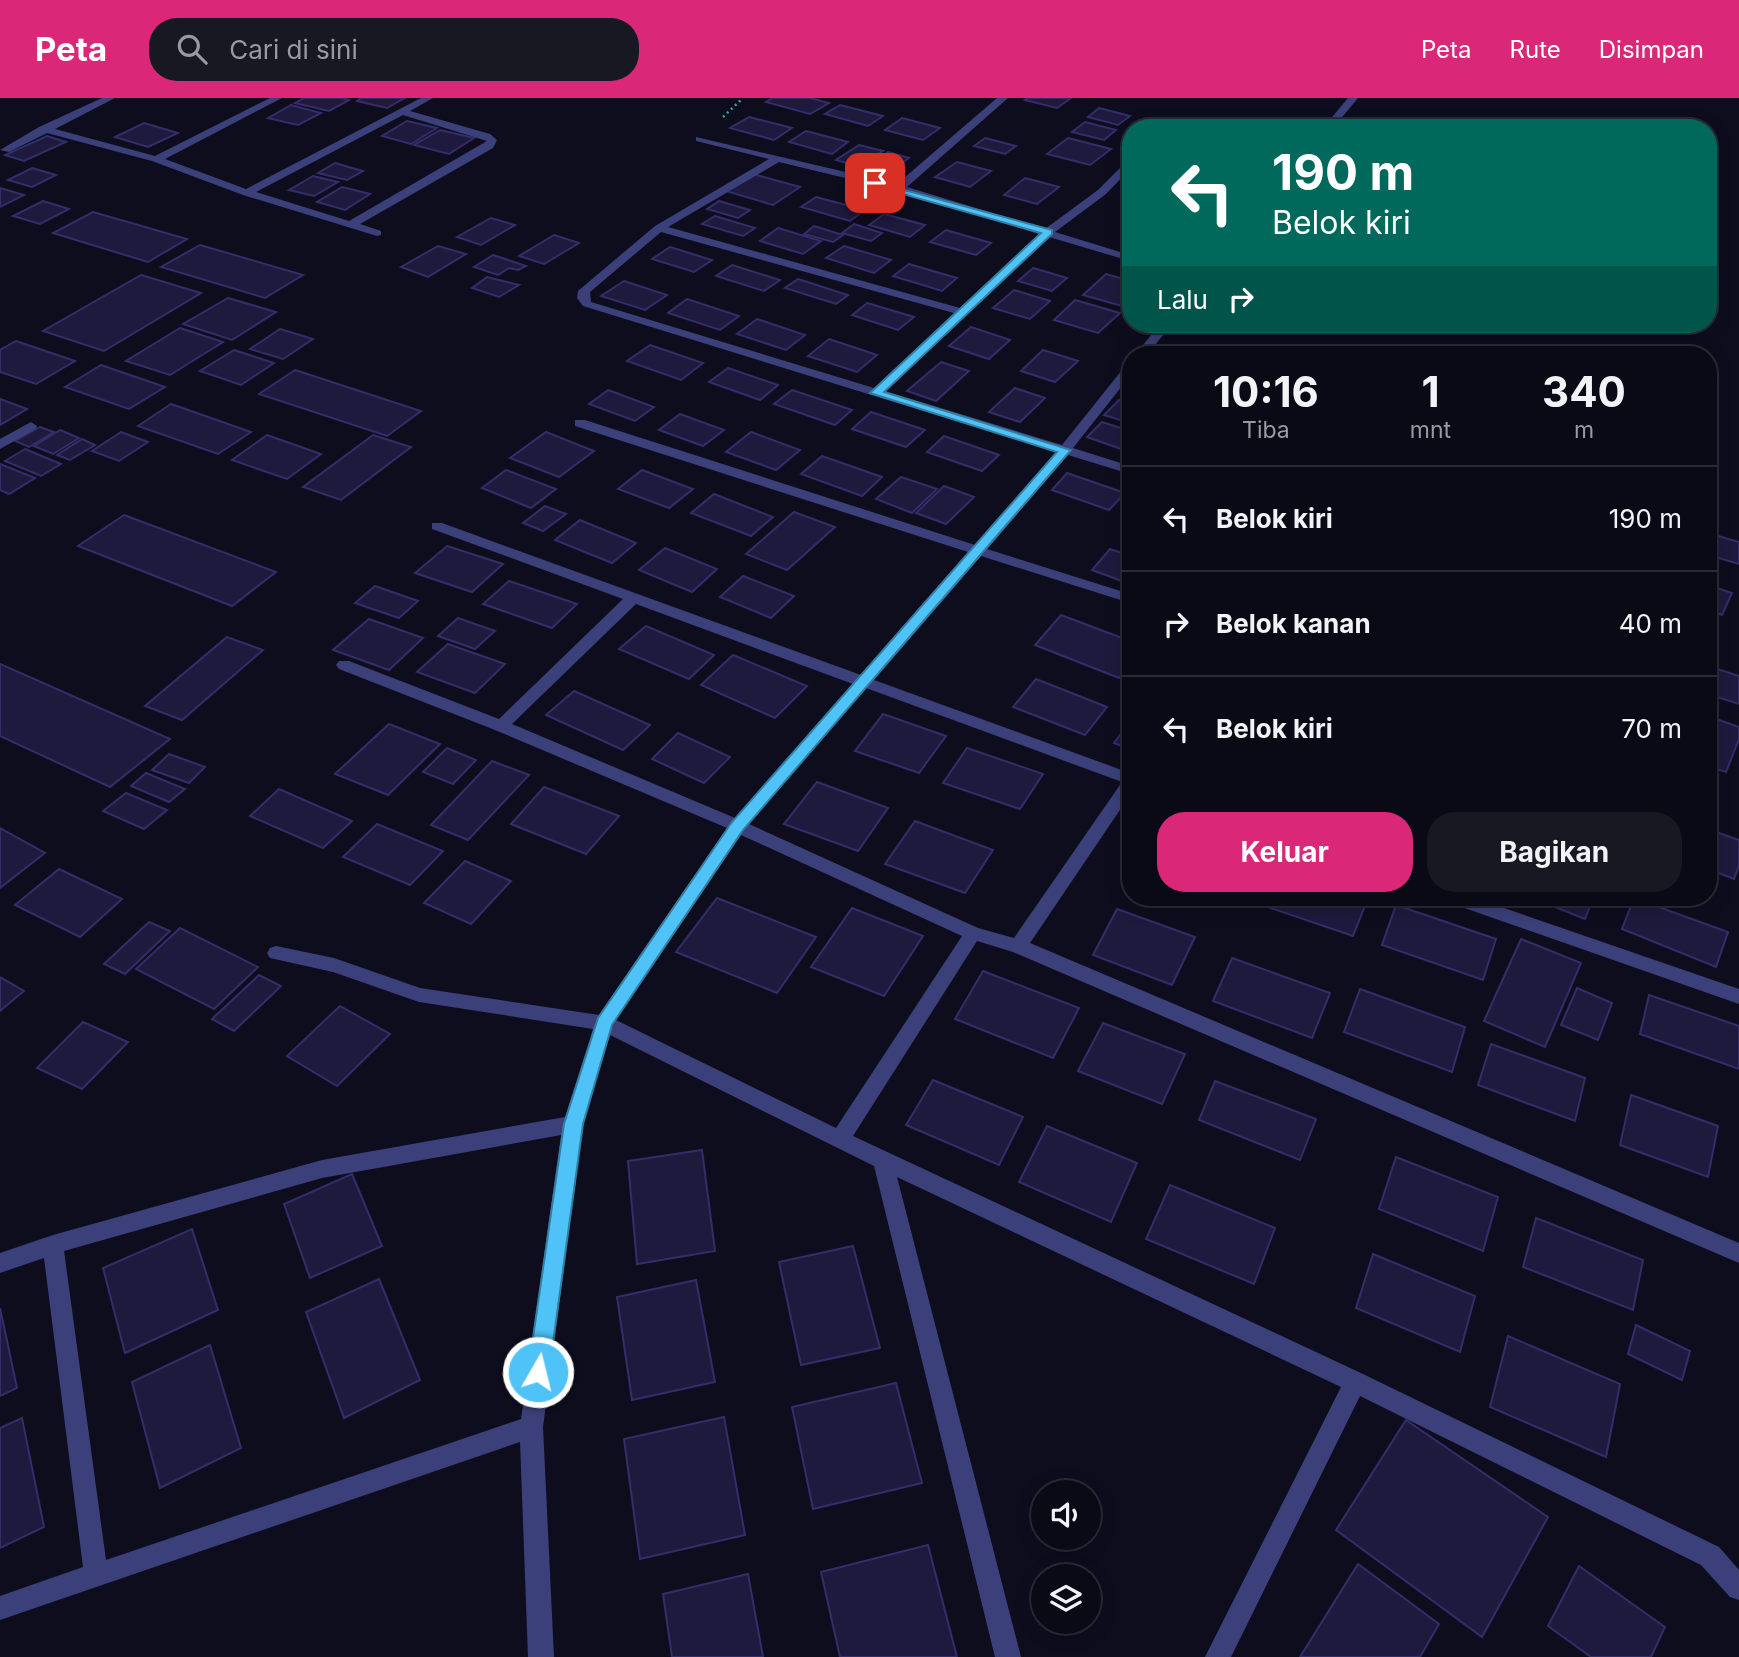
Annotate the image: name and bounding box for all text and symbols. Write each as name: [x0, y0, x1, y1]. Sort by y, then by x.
search box: [149, 18, 639, 81]
text: Peta: [35, 29, 107, 69]
icon: search: [173, 30, 211, 68]
text: Cari di sini: [229, 34, 358, 65]
text: Peta: [1421, 35, 1472, 64]
text: Rute: [1510, 35, 1561, 64]
text: Disimpan: [1599, 35, 1704, 64]
text: 190 m: [1272, 143, 1414, 202]
icon: left: [1157, 147, 1248, 238]
pin: [845, 153, 905, 213]
icon: arrive: [856, 164, 894, 202]
text: Belok kiri: [1272, 203, 1411, 242]
icon: right: [1222, 280, 1260, 318]
text: Lalu: [1157, 284, 1208, 315]
text: 10:16: [1213, 366, 1319, 417]
text: 1: [1421, 366, 1440, 417]
text: 340: [1542, 366, 1626, 417]
text: Tiba: [1242, 416, 1290, 444]
text: mnt: [1410, 416, 1451, 444]
text: m: [1574, 416, 1594, 444]
icon: left: [1157, 500, 1195, 538]
text: Belok kiri: [1216, 503, 1333, 534]
text: 190 m: [1609, 503, 1682, 534]
icon: right: [1157, 605, 1195, 643]
text: Belok kanan: [1216, 608, 1371, 639]
text: 40 m: [1619, 608, 1682, 639]
icon: left: [1157, 710, 1195, 748]
text: Belok kiri: [1216, 713, 1333, 744]
text: 70 m: [1621, 713, 1682, 744]
button: Keluar: [1157, 812, 1413, 892]
button: Bagikan: [1427, 812, 1682, 892]
position arrow: [501, 1335, 575, 1409]
map controls: [1031, 1480, 1101, 1634]
button: sound: [1031, 1480, 1101, 1550]
button: layers: [1031, 1564, 1101, 1634]

